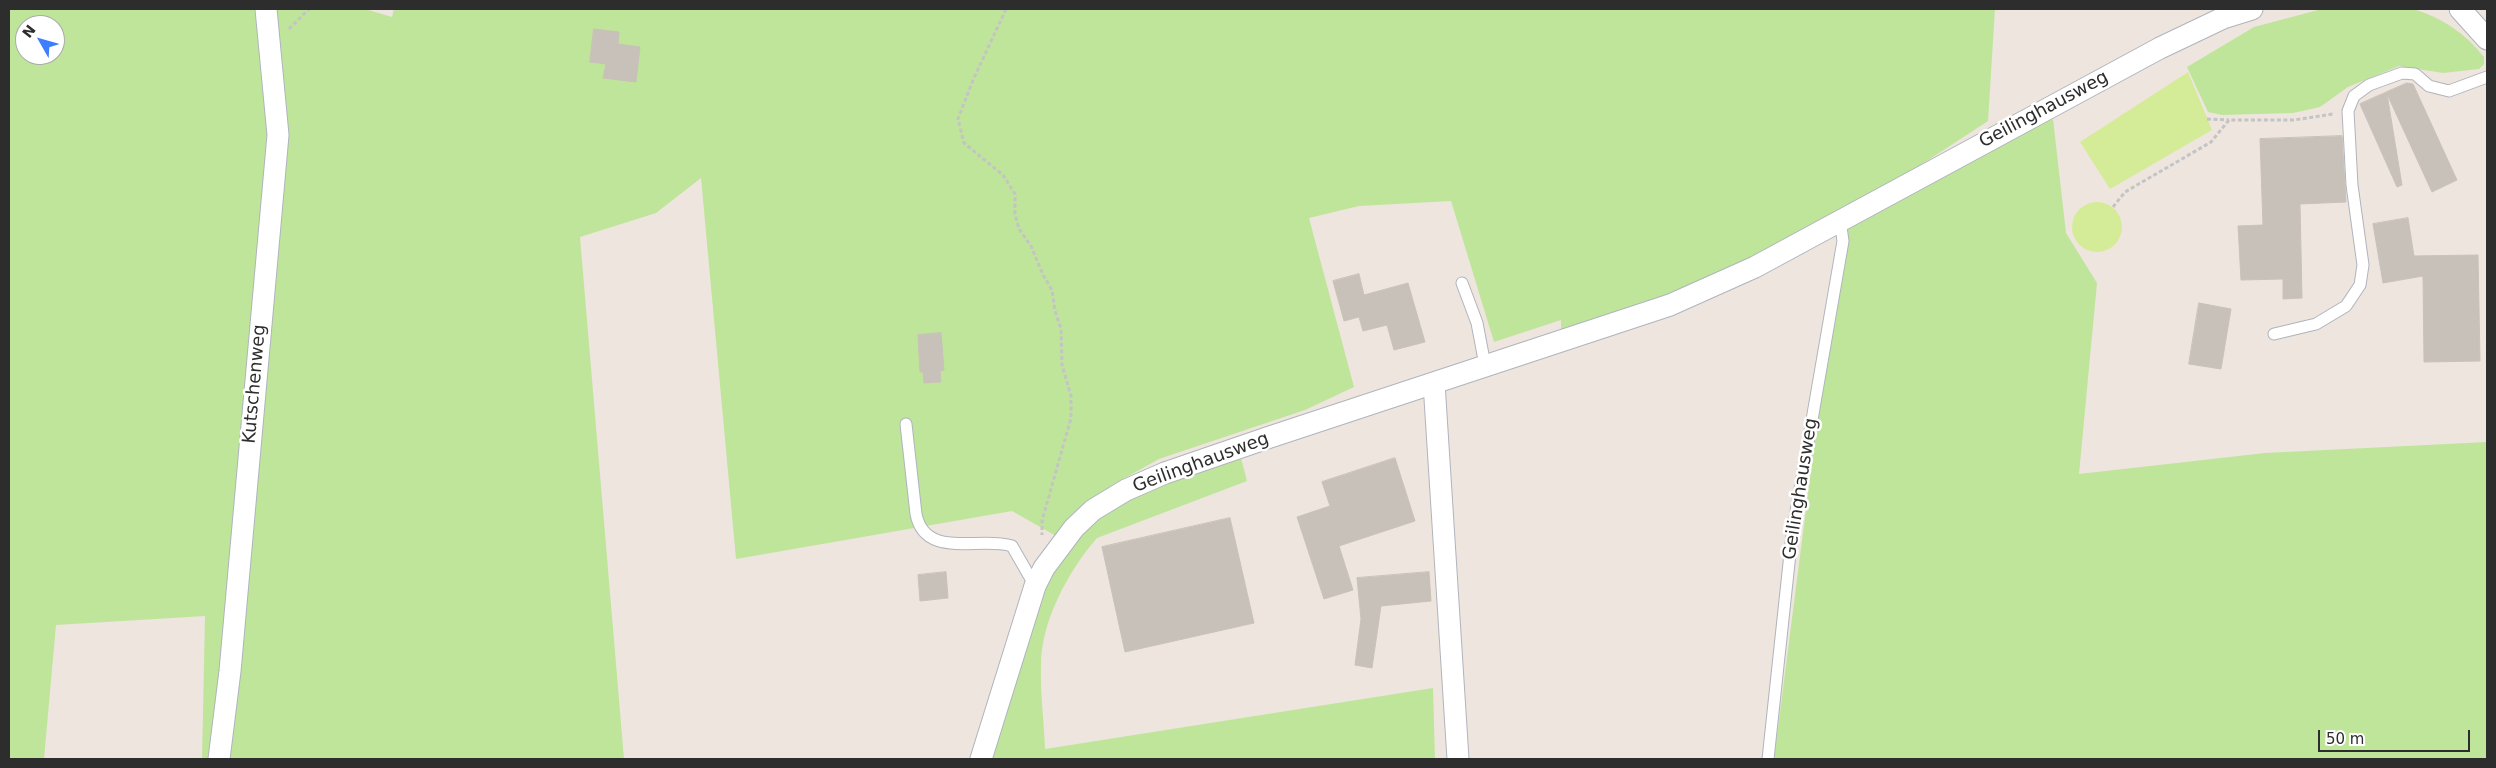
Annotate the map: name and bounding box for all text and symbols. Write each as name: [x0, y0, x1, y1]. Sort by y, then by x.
north arrow: [15, 15, 65, 65]
text: N: [19, 22, 39, 41]
street label: Geilinghausweg: [1976, 67, 2112, 153]
street label: Kutschenweg: [239, 323, 271, 445]
street label: Geilinghausweg: [1779, 417, 1823, 561]
street label: Geilinghausweg: [1130, 428, 1272, 498]
scale bar: [2321, 720, 2474, 752]
text: 50 m: [2326, 730, 2364, 748]

